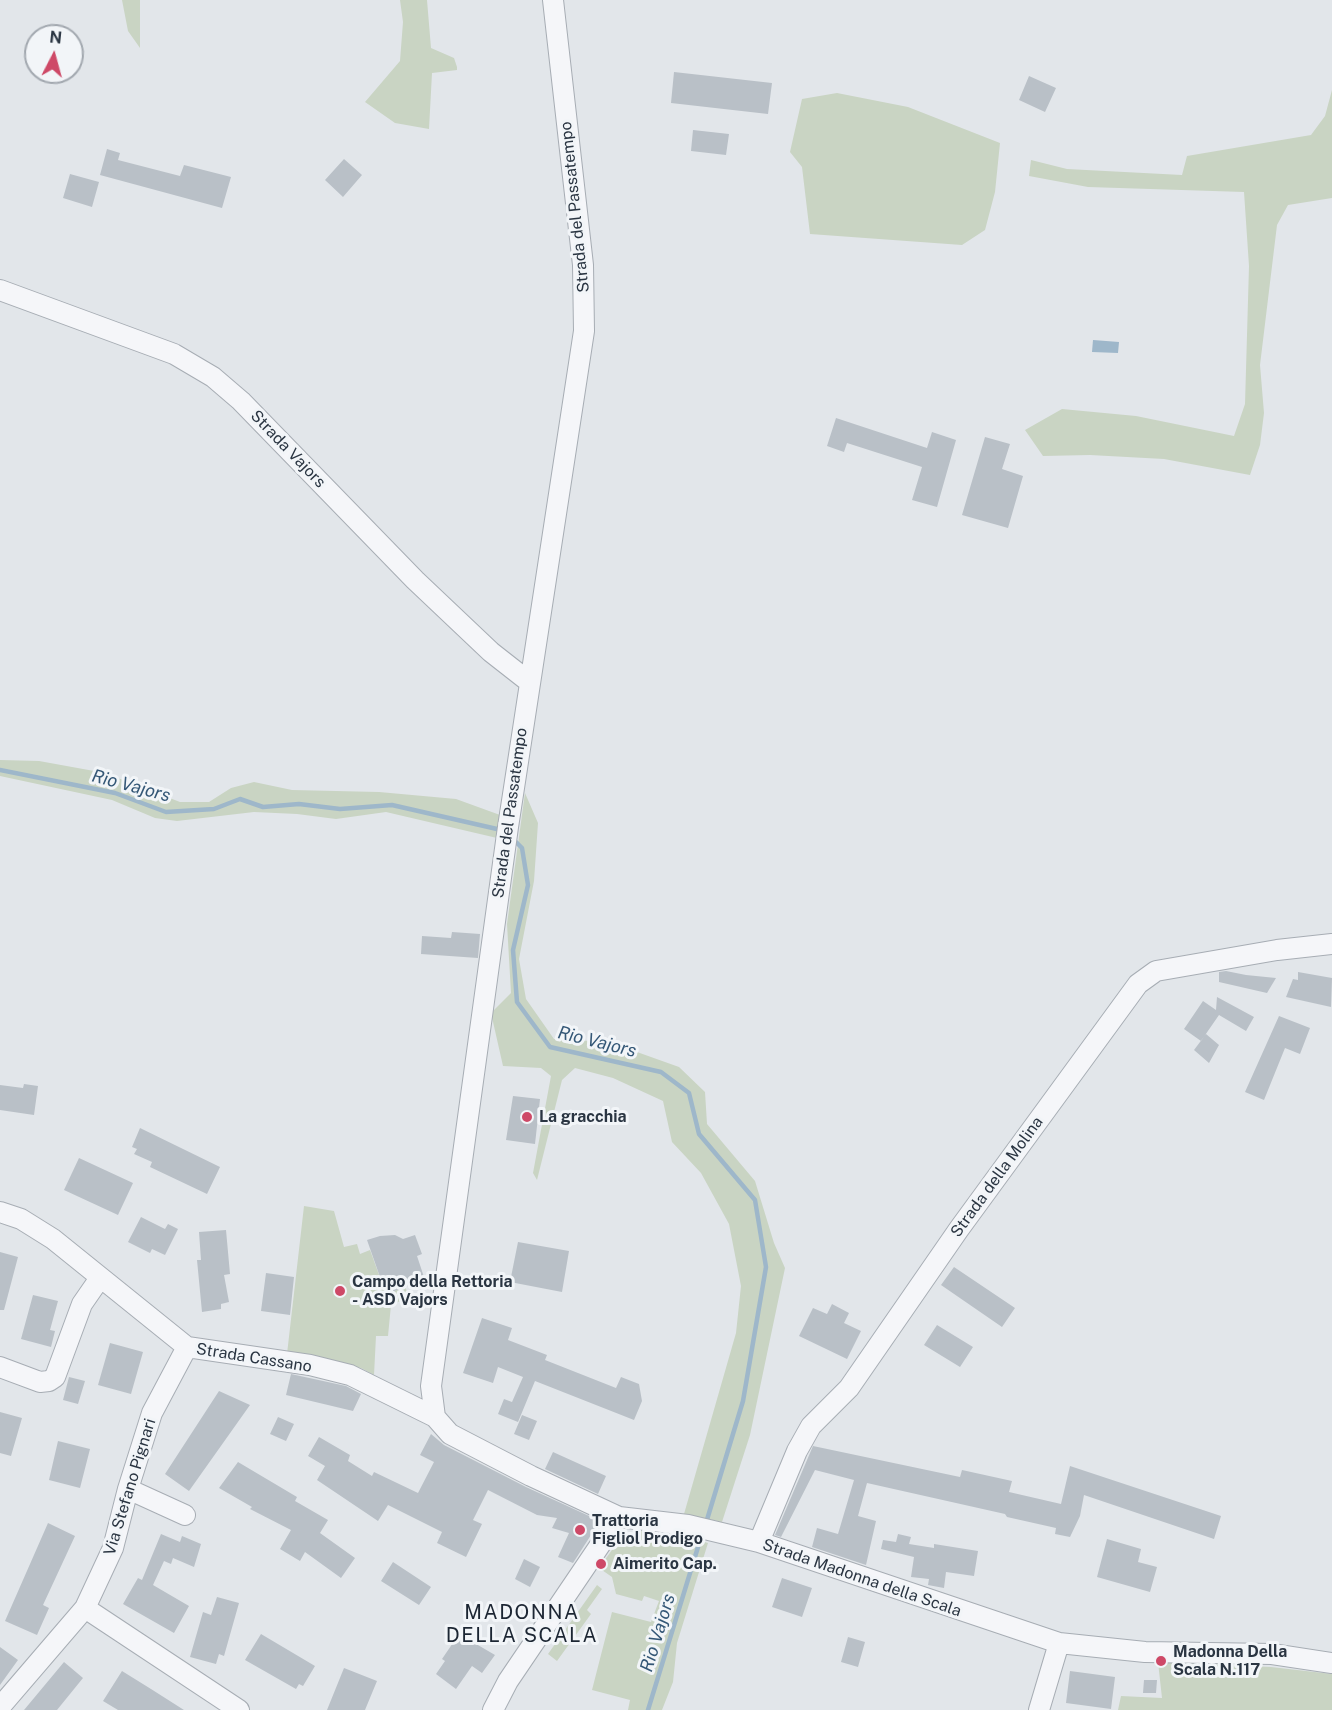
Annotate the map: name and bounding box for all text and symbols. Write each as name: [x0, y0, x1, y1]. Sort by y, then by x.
north arrow: [24, 24, 84, 84]
text: N: [49, 27, 63, 48]
street label: Strada del Passatempo: [556, 120, 594, 294]
street label: Strada Vajors: [246, 406, 330, 492]
street label: Strada del Passatempo: [489, 726, 531, 900]
water label: Rio Vajors: [89, 765, 173, 807]
water label: Rio Vajors: [555, 1022, 639, 1062]
place label: La gracchia: [539, 1107, 627, 1127]
marker: La gracchia: [520, 1110, 534, 1124]
street label: Strada della Molina: [947, 1113, 1047, 1241]
place label: Campo della Rettoria - ASD Vajors: [352, 1272, 512, 1310]
marker: Campo della Rettoria - ASD Vajors: [333, 1284, 347, 1298]
street label: Strada Cassano: [195, 1339, 313, 1377]
street label: Via Stefano Pignari: [100, 1416, 160, 1558]
place label: Trattoria Figliol Prodigo: [592, 1511, 703, 1549]
marker: Trattoria Figliol Prodigo: [573, 1523, 587, 1537]
street label: Strada Madonna della Scala: [760, 1535, 964, 1621]
place label: Aimerito Cap.: [613, 1554, 717, 1574]
marker: Aimerito Cap.: [594, 1557, 608, 1571]
water label: Rio Vajors: [636, 1591, 680, 1675]
district label: MADONNA DELLA SCALA: [446, 1601, 598, 1648]
place label: Madonna Della Scala N.117: [1173, 1642, 1287, 1680]
marker: Madonna Della Scala N.117: [1154, 1654, 1168, 1668]

